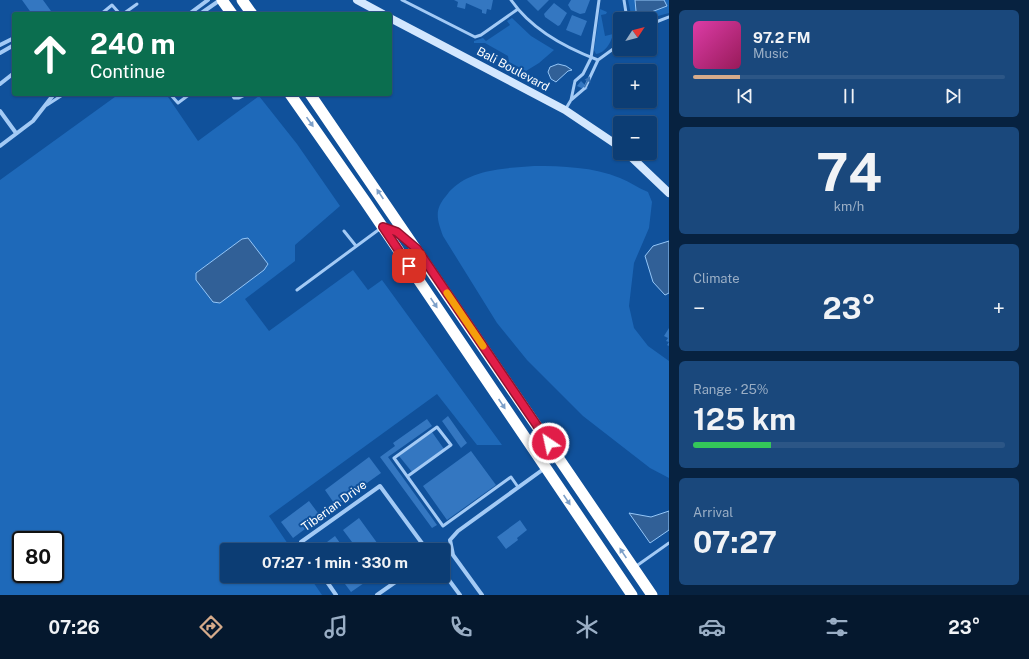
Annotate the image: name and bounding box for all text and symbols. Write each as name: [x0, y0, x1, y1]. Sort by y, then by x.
north arrow: [613, 12, 657, 56]
map controls: [613, 12, 657, 160]
text: 240 m: [90, 27, 176, 60]
icon: ahead: [24, 28, 76, 80]
text: 97.2 FM: [753, 29, 811, 46]
street label: Bali Boulevard: [474, 44, 552, 94]
text: Music: [753, 46, 789, 61]
text: Continue: [90, 61, 165, 82]
button: +: [613, 64, 657, 108]
one-way arrow: [584, 77, 590, 88]
icon: previous: [734, 85, 756, 107]
icon: pause: [838, 85, 860, 107]
icon: next: [942, 85, 964, 107]
button: −: [613, 116, 657, 160]
one-way arrow: [306, 117, 314, 127]
text: 74: [816, 142, 882, 203]
one-way arrow: [376, 189, 384, 199]
text: km/h: [834, 199, 864, 214]
pin: [392, 249, 426, 283]
icon: arrive: [398, 255, 420, 277]
text: Climate: [693, 271, 740, 286]
text: 23°: [822, 290, 876, 326]
text: −: [693, 295, 705, 321]
text: +: [993, 295, 1005, 321]
one-way arrow: [430, 298, 438, 308]
text: Range · 25%: [693, 382, 769, 397]
one-way arrow: [498, 399, 506, 409]
text: 125 km: [693, 401, 796, 437]
position arrow: [528, 422, 570, 464]
street label: Tiberian Drive: [299, 478, 369, 534]
one-way arrow: [563, 495, 571, 505]
text: Arrival: [693, 505, 733, 520]
text: 07:27: [693, 524, 777, 560]
speed limit sign: 80: [12, 531, 64, 583]
one-way arrow: [619, 548, 627, 558]
text: 07:27 · 1 min · 330 m: [262, 554, 408, 571]
icon: directions: [197, 613, 225, 641]
icon: music: [322, 613, 350, 641]
icon: phone: [447, 613, 475, 641]
icon: climate: [573, 613, 601, 641]
icon: car: [698, 613, 726, 641]
icon: filters: [823, 613, 851, 641]
text: 07:26: [49, 617, 100, 638]
text: 23°: [948, 617, 980, 638]

